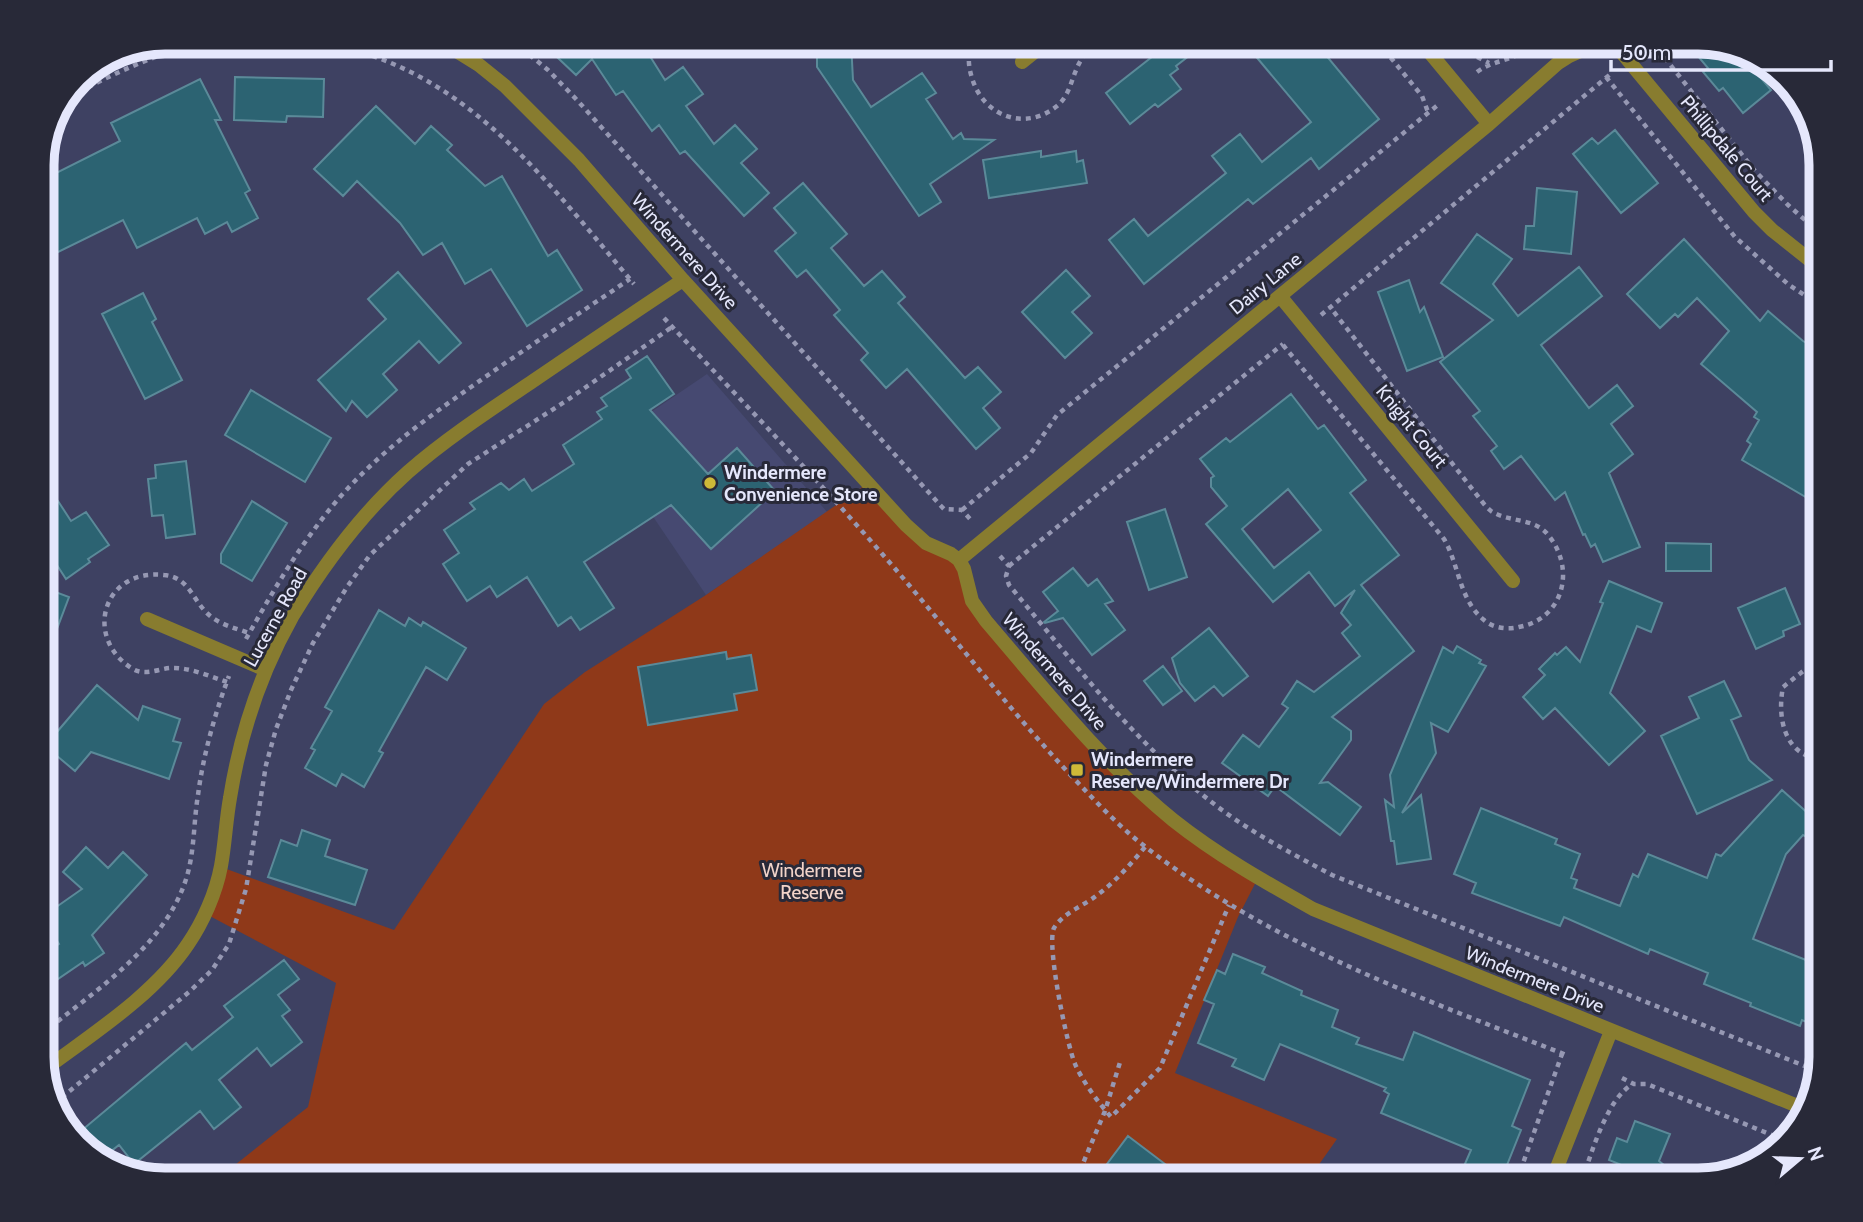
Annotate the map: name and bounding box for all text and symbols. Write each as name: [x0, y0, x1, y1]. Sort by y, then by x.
scale bar: [1611, 28, 1832, 72]
text: 50 m: [1622, 40, 1671, 65]
street label: Phillipdale Court: [1676, 91, 1778, 206]
street label: Windermere Drive: [627, 189, 743, 314]
street label: Dairy Lane: [1225, 247, 1306, 319]
street label: Knight Court: [1371, 380, 1452, 473]
place label: Windermere Convenience Store: [724, 461, 878, 506]
marker: Windermere Convenience Store: [702, 475, 718, 491]
street label: Lucerne Road: [239, 564, 312, 671]
street label: Windermere Drive: [998, 608, 1112, 735]
place label: Windermere Reserve/Windermere Dr: [1091, 748, 1289, 793]
marker: Windermere Reserve/Windermere Dr: [1069, 762, 1085, 778]
park label: Windermere Reserve: [762, 859, 863, 904]
street label: Windermere Drive: [1462, 941, 1608, 1018]
north arrow: [1765, 1124, 1835, 1194]
text: N: [1803, 1144, 1829, 1164]

